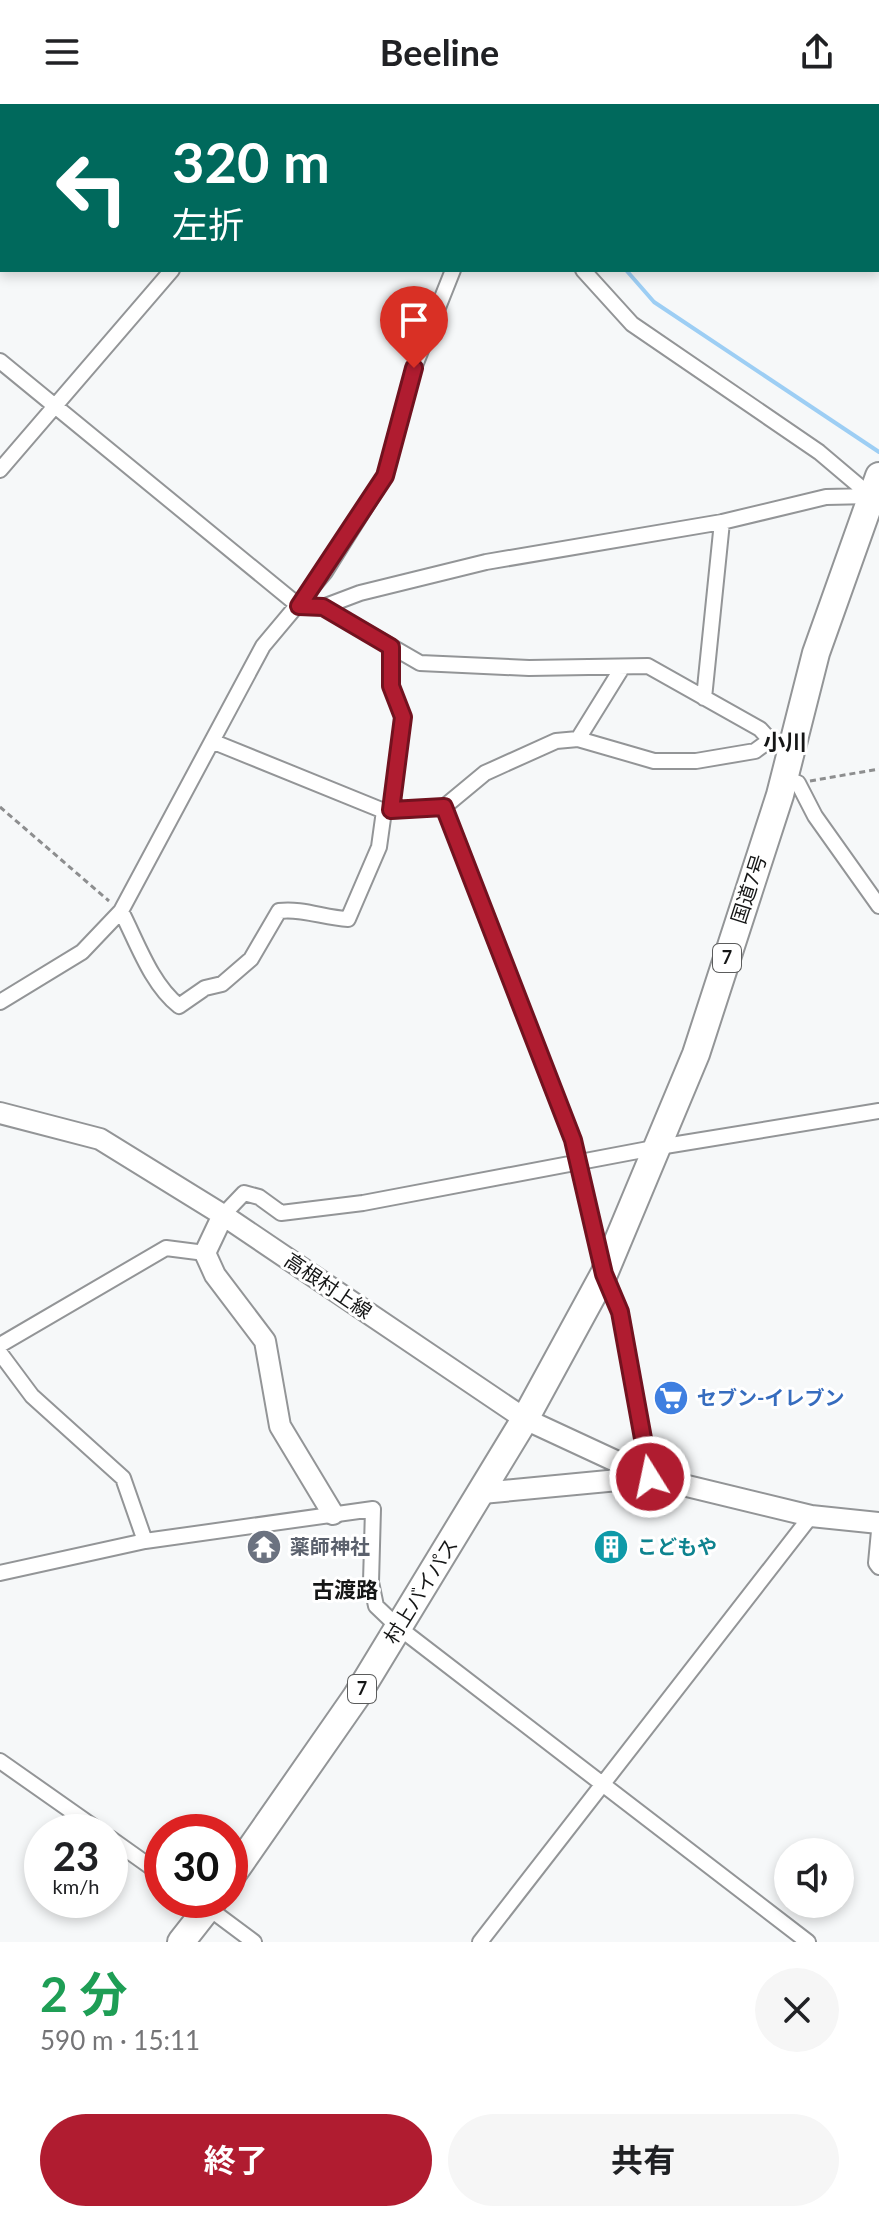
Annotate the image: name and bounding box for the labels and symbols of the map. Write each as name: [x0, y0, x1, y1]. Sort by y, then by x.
pin: [380, 286, 448, 368]
district label: 小川: [763, 728, 807, 755]
street label: 国道7号: [726, 851, 771, 926]
road number: 7: [713, 944, 741, 972]
street label: 高根村上線: [280, 1247, 377, 1323]
supermarket icon: セブン-イレブン: [652, 1379, 690, 1417]
place label: セブン-イレブン: [697, 1385, 844, 1409]
position arrow: [608, 1435, 692, 1519]
temple icon: 薬師神社: [245, 1528, 283, 1566]
building icon: こどもや: [592, 1528, 630, 1566]
street label: 村上バイパス: [378, 1533, 462, 1648]
place label: 薬師神社: [290, 1534, 370, 1558]
place label: こどもや: [637, 1534, 717, 1558]
district label: 古渡路: [312, 1576, 378, 1603]
road number: 7: [348, 1675, 376, 1703]
speed limit sign: 30: [144, 1814, 248, 1918]

